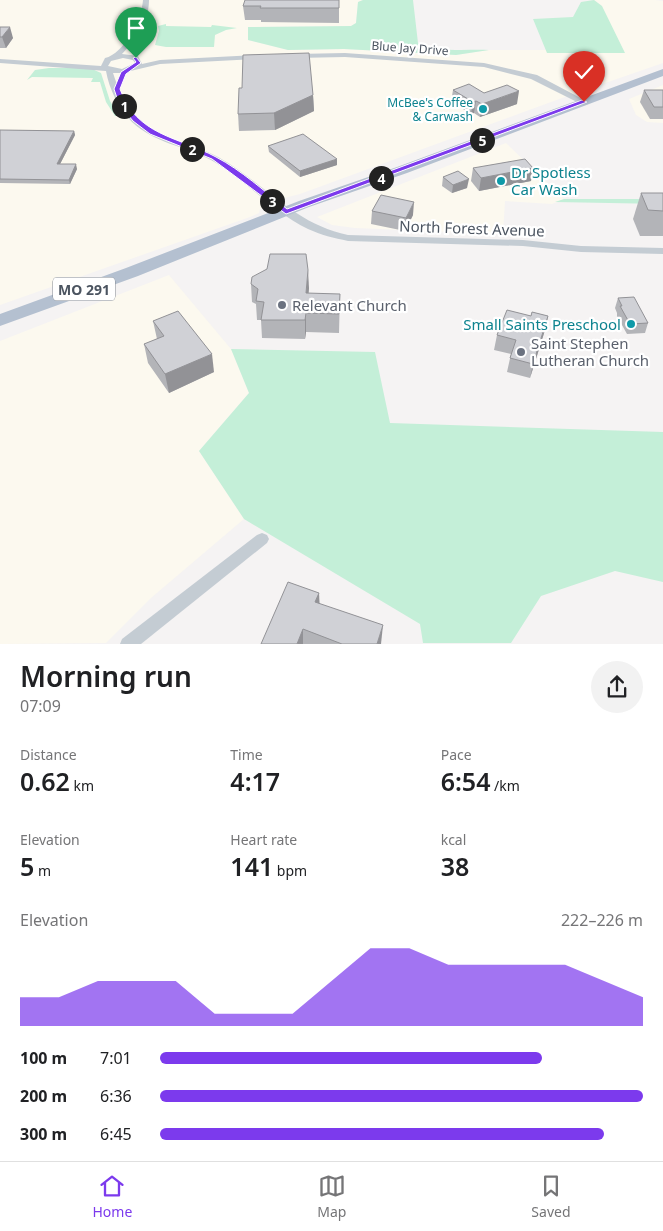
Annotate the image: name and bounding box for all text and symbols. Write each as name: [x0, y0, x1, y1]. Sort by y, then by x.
pin: [115, 7, 157, 58]
icon: arrive: [122, 14, 150, 42]
street label: Blue Jay Drive: [371, 37, 449, 59]
pin: [563, 51, 605, 102]
icon: check: [570, 58, 598, 86]
pin: 1: [112, 94, 136, 118]
place label: McBee's Coffee & Carwash: [387, 94, 473, 125]
text: 1: [120, 97, 129, 116]
marker: McBee's Coffee & Carwash: [477, 103, 489, 115]
pin: 5: [470, 128, 494, 152]
text: 5: [478, 131, 487, 150]
pin: 2: [180, 136, 204, 162]
text: 2: [188, 140, 197, 159]
place label: Dr Spotless Car Wash: [511, 162, 591, 199]
pin: 4: [368, 166, 394, 190]
text: 4: [377, 169, 386, 188]
marker: Dr Spotless Car Wash: [495, 175, 507, 187]
pin: 3: [260, 188, 284, 214]
text: 3: [268, 192, 277, 211]
street label: North Forest Avenue: [399, 215, 545, 241]
road number: MO 291: [53, 278, 115, 300]
place label: Relevant Church: [292, 295, 407, 315]
marker: Relevant Church: [276, 299, 288, 311]
place label: Small Saints Preschool: [463, 314, 621, 334]
marker: Small Saints Preschool: [625, 318, 637, 330]
place label: Saint Stephen Lutheran Church: [531, 333, 649, 370]
marker: Saint Stephen Lutheran Church: [515, 346, 527, 358]
text: Morning run: [20, 657, 192, 695]
button: share: [591, 661, 643, 713]
text: 07:09: [20, 695, 61, 717]
text: Distance: [20, 745, 77, 764]
text: Time: [230, 745, 263, 764]
text: Pace: [441, 745, 472, 764]
text: 0.62: [20, 764, 70, 798]
text: 4:17: [230, 764, 280, 798]
text: 6:54: [441, 764, 490, 798]
text: km: [70, 776, 94, 795]
text: /km: [490, 776, 520, 795]
text: Elevation: [20, 830, 80, 849]
text: Heart rate: [230, 830, 297, 849]
text: kcal: [441, 830, 466, 849]
text: 5: [20, 849, 34, 883]
text: 141: [230, 849, 273, 883]
text: 38: [441, 849, 469, 883]
text: m: [34, 861, 51, 880]
text: bpm: [273, 861, 307, 880]
text: Elevation: [20, 909, 88, 931]
text: 222–226 m: [561, 909, 643, 931]
text: 100 m: [20, 1047, 67, 1069]
text: 7:01: [100, 1047, 132, 1069]
text: 200 m: [20, 1085, 67, 1107]
text: 6:36: [100, 1085, 132, 1107]
text: 300 m: [20, 1123, 67, 1145]
text: 6:45: [100, 1123, 132, 1145]
tab: Home: [92, 1172, 132, 1221]
tab: Map: [317, 1172, 346, 1221]
tab: Saved: [531, 1172, 571, 1221]

